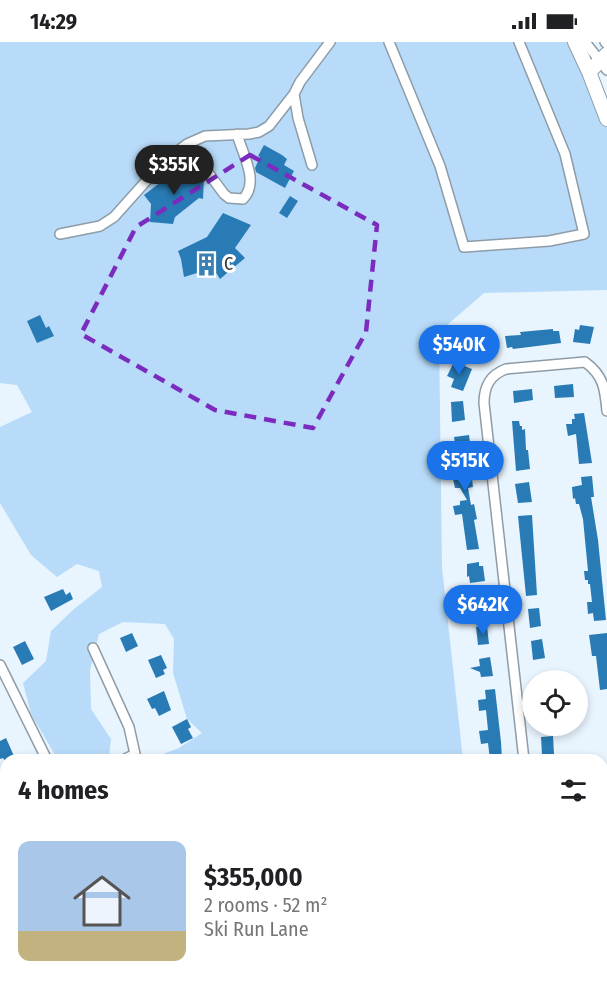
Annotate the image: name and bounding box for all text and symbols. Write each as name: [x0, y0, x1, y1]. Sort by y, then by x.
text: 14:29: [30, 8, 77, 35]
pin: $355K: [132, 145, 216, 196]
text: $355K: [149, 152, 199, 176]
building icon: C: [193, 251, 219, 277]
place label: C: [224, 253, 233, 275]
pin: $540K: [417, 325, 501, 376]
text: $540K: [433, 332, 485, 356]
pin: $515K: [423, 441, 507, 492]
text: $515K: [441, 448, 489, 472]
pin: $642K: [441, 585, 525, 636]
text: $642K: [457, 592, 509, 616]
map controls: [522, 670, 588, 736]
button: locate: [522, 670, 588, 736]
icon: filters: [557, 774, 590, 807]
text: 4 homes: [18, 775, 109, 806]
text: $355,000: [204, 862, 303, 893]
icon: home: [66, 865, 138, 937]
text: 2 rooms · 52 m²: [204, 893, 328, 917]
text: Ski Run Lane: [204, 917, 309, 941]

